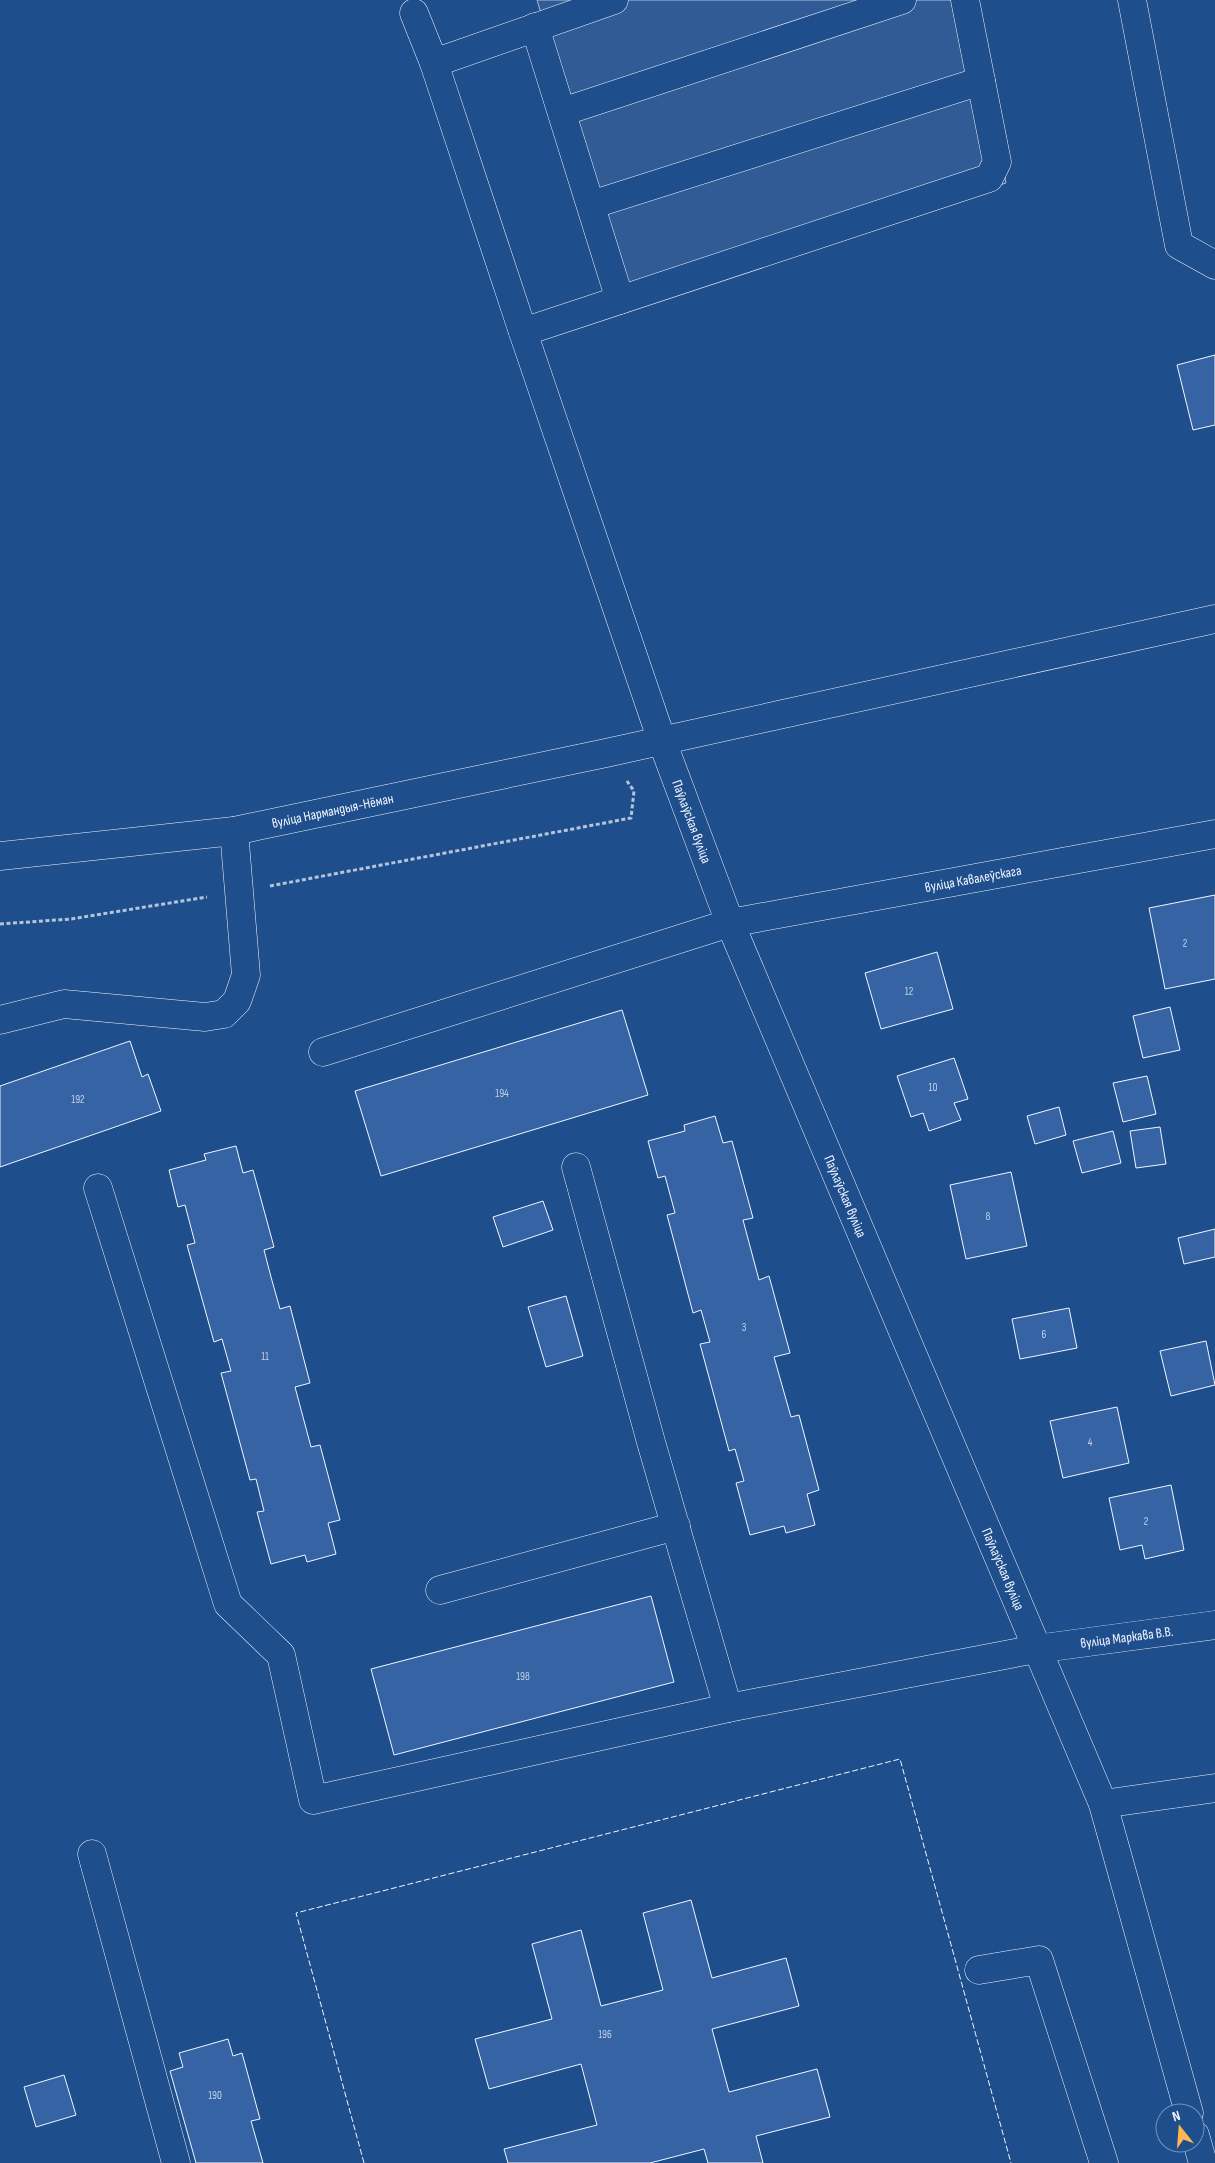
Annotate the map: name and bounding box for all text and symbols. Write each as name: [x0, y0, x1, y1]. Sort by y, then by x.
street label: Паўлаўская вуліца: [669, 777, 715, 865]
street label: вуліца Нармандыя-Нёман: [270, 789, 395, 831]
street label: вуліца Кавалеўскага: [923, 861, 1023, 896]
house number: 2: [1183, 937, 1188, 950]
house number: 12: [905, 985, 914, 998]
house number: 10: [929, 1081, 937, 1094]
house number: 194: [495, 1087, 509, 1100]
house number: 192: [71, 1093, 85, 1106]
street label: Паўлаўская вуліца: [821, 1152, 871, 1240]
house number: 8: [986, 1210, 991, 1223]
house number: 3: [742, 1321, 747, 1334]
house number: 6: [1042, 1328, 1047, 1341]
house number: 11: [261, 1350, 269, 1363]
house number: 4: [1088, 1436, 1093, 1449]
house number: 2: [1144, 1515, 1149, 1528]
street label: Паўлаўская вуліца: [979, 1525, 1028, 1613]
street label: вуліца Маркава В.В.: [1079, 1622, 1174, 1651]
house number: 198: [516, 1670, 530, 1683]
house number: 196: [598, 2028, 612, 2041]
house number: 190: [208, 2089, 222, 2102]
north arrow: [1155, 2103, 1205, 2153]
text: N: [1170, 2107, 1182, 2125]

